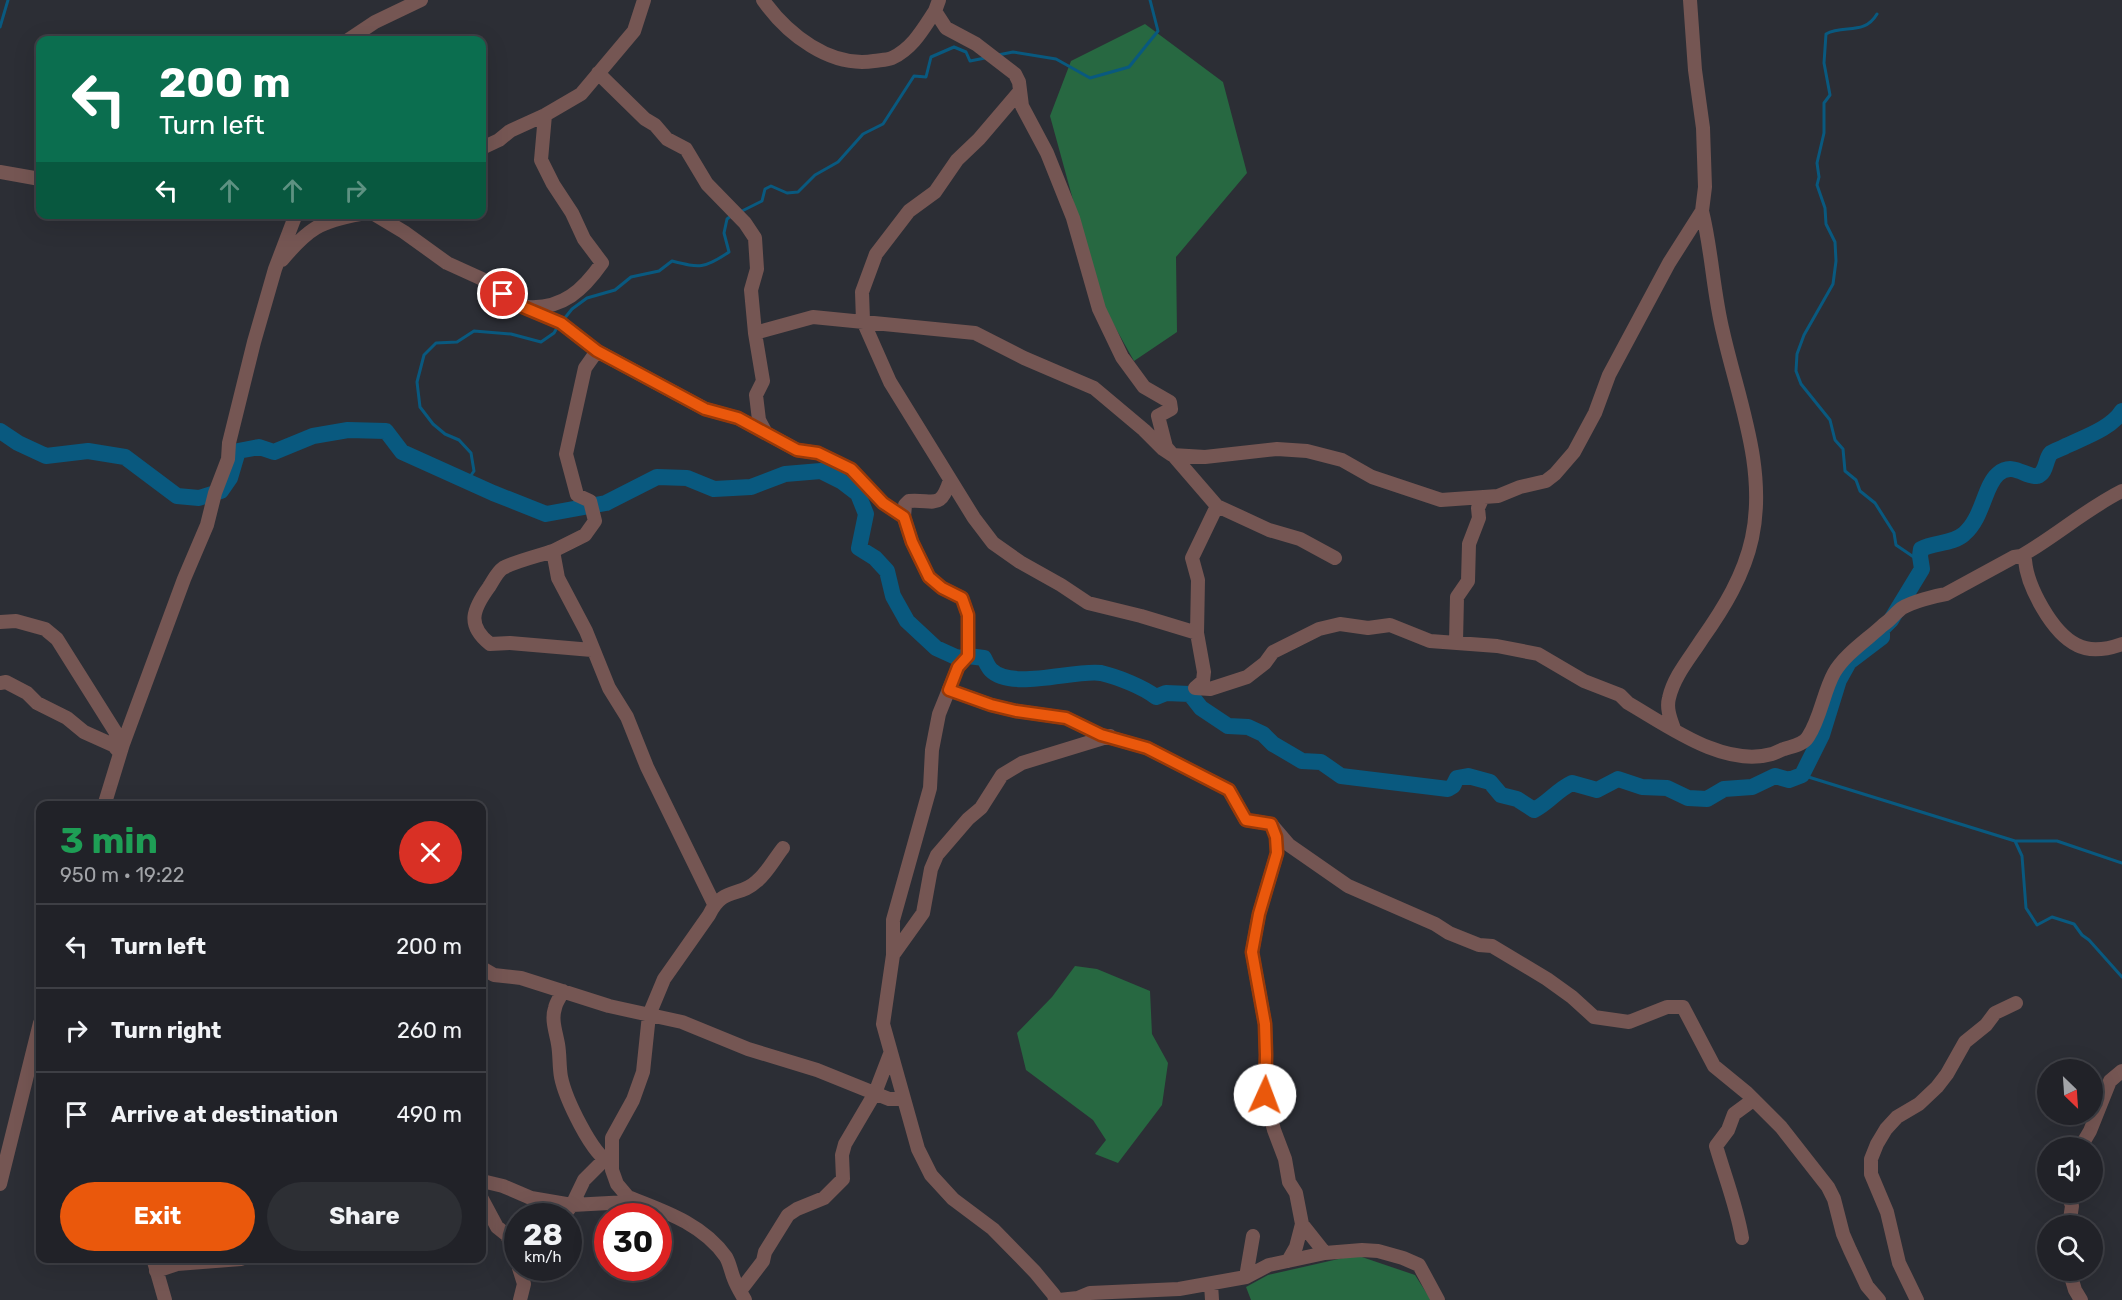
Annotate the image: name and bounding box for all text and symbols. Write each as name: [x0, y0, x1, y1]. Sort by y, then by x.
text: 200 m: [159, 58, 291, 108]
icon: left: [60, 60, 138, 138]
text: Turn left: [159, 109, 264, 141]
icon: left: [150, 174, 183, 207]
icon: ahead: [213, 174, 246, 207]
icon: ahead: [276, 174, 309, 207]
icon: right: [339, 174, 372, 207]
pin: [477, 268, 528, 319]
icon: arrive: [486, 277, 519, 310]
text: 3 min: [60, 819, 158, 862]
button: close: [399, 821, 462, 884]
text: 950 m · 19:22: [60, 863, 185, 887]
icon: left: [60, 930, 93, 963]
text: Turn left: [111, 933, 206, 960]
text: 200 m: [396, 933, 462, 960]
icon: right: [60, 1014, 93, 1047]
text: Turn right: [111, 1017, 221, 1044]
text: 260 m: [397, 1017, 462, 1044]
north arrow: [2037, 1059, 2103, 1125]
map controls: [2037, 1059, 2103, 1281]
position arrow: [1233, 1063, 1297, 1127]
icon: arrive: [60, 1098, 93, 1131]
text: Arrive at destination: [111, 1101, 338, 1128]
text: 490 m: [397, 1101, 462, 1128]
button: sound: [2037, 1137, 2103, 1203]
button: Exit: [60, 1182, 255, 1251]
button: Share: [267, 1182, 462, 1251]
speed limit sign: 30: [594, 1203, 672, 1281]
button: search: [2037, 1215, 2103, 1281]
text: 28: [523, 1217, 563, 1253]
text: km/h: [524, 1248, 562, 1266]

